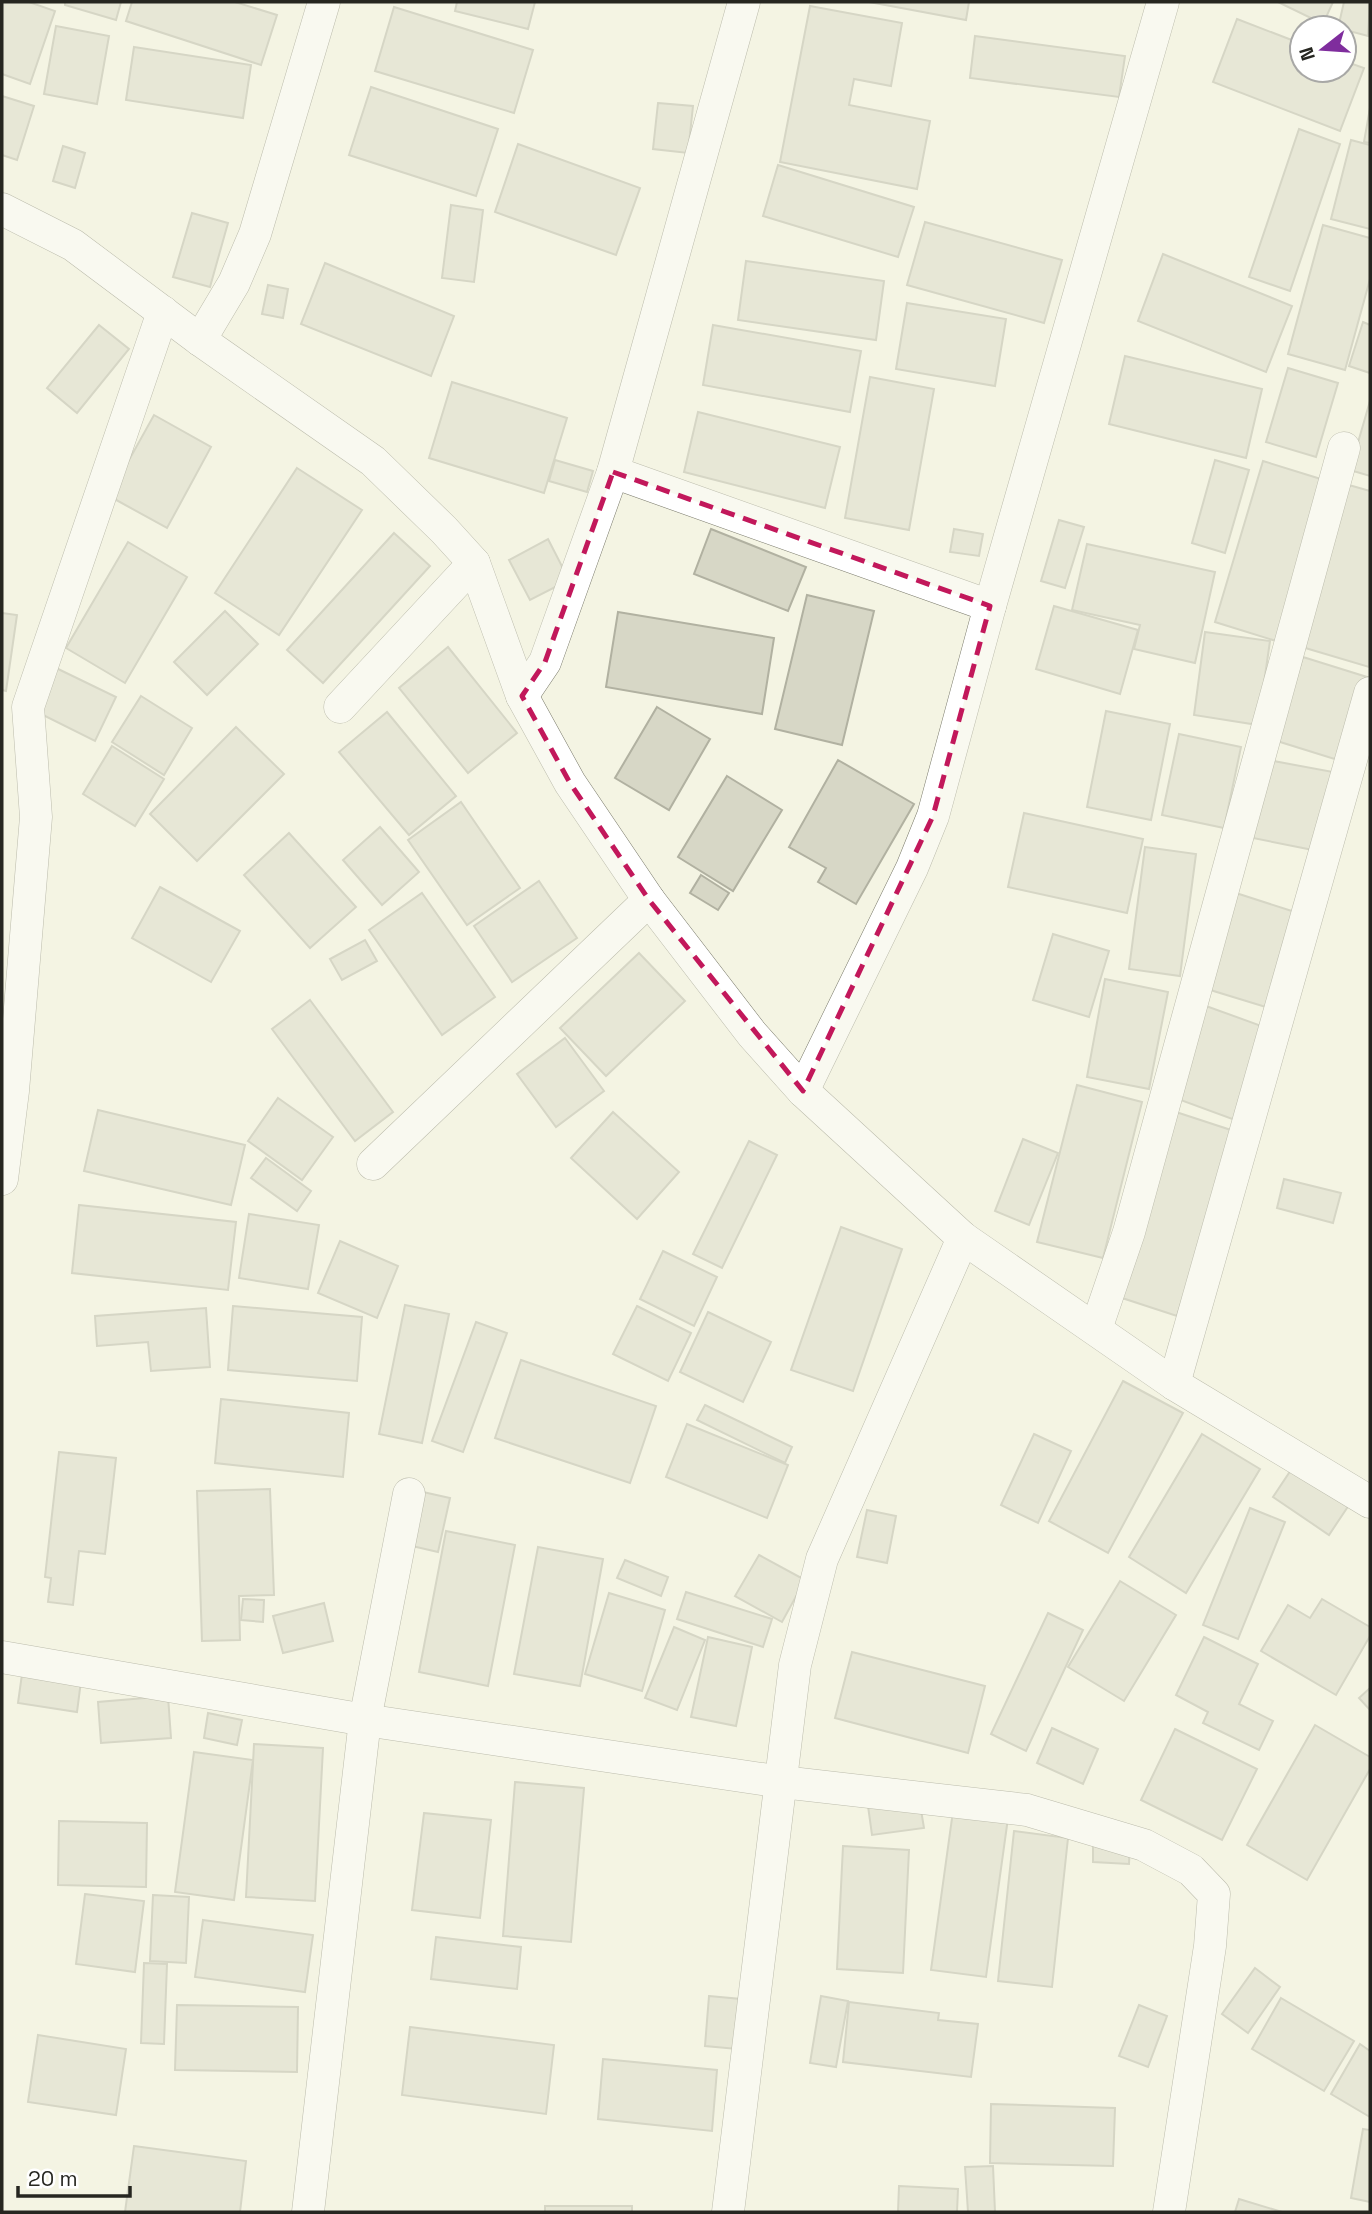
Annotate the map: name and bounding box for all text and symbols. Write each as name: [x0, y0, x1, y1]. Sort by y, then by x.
north arrow: [1288, 14, 1358, 84]
text: N: [1293, 44, 1321, 64]
scale bar: [18, 2154, 130, 2198]
text: 20 m: [28, 2165, 78, 2192]

